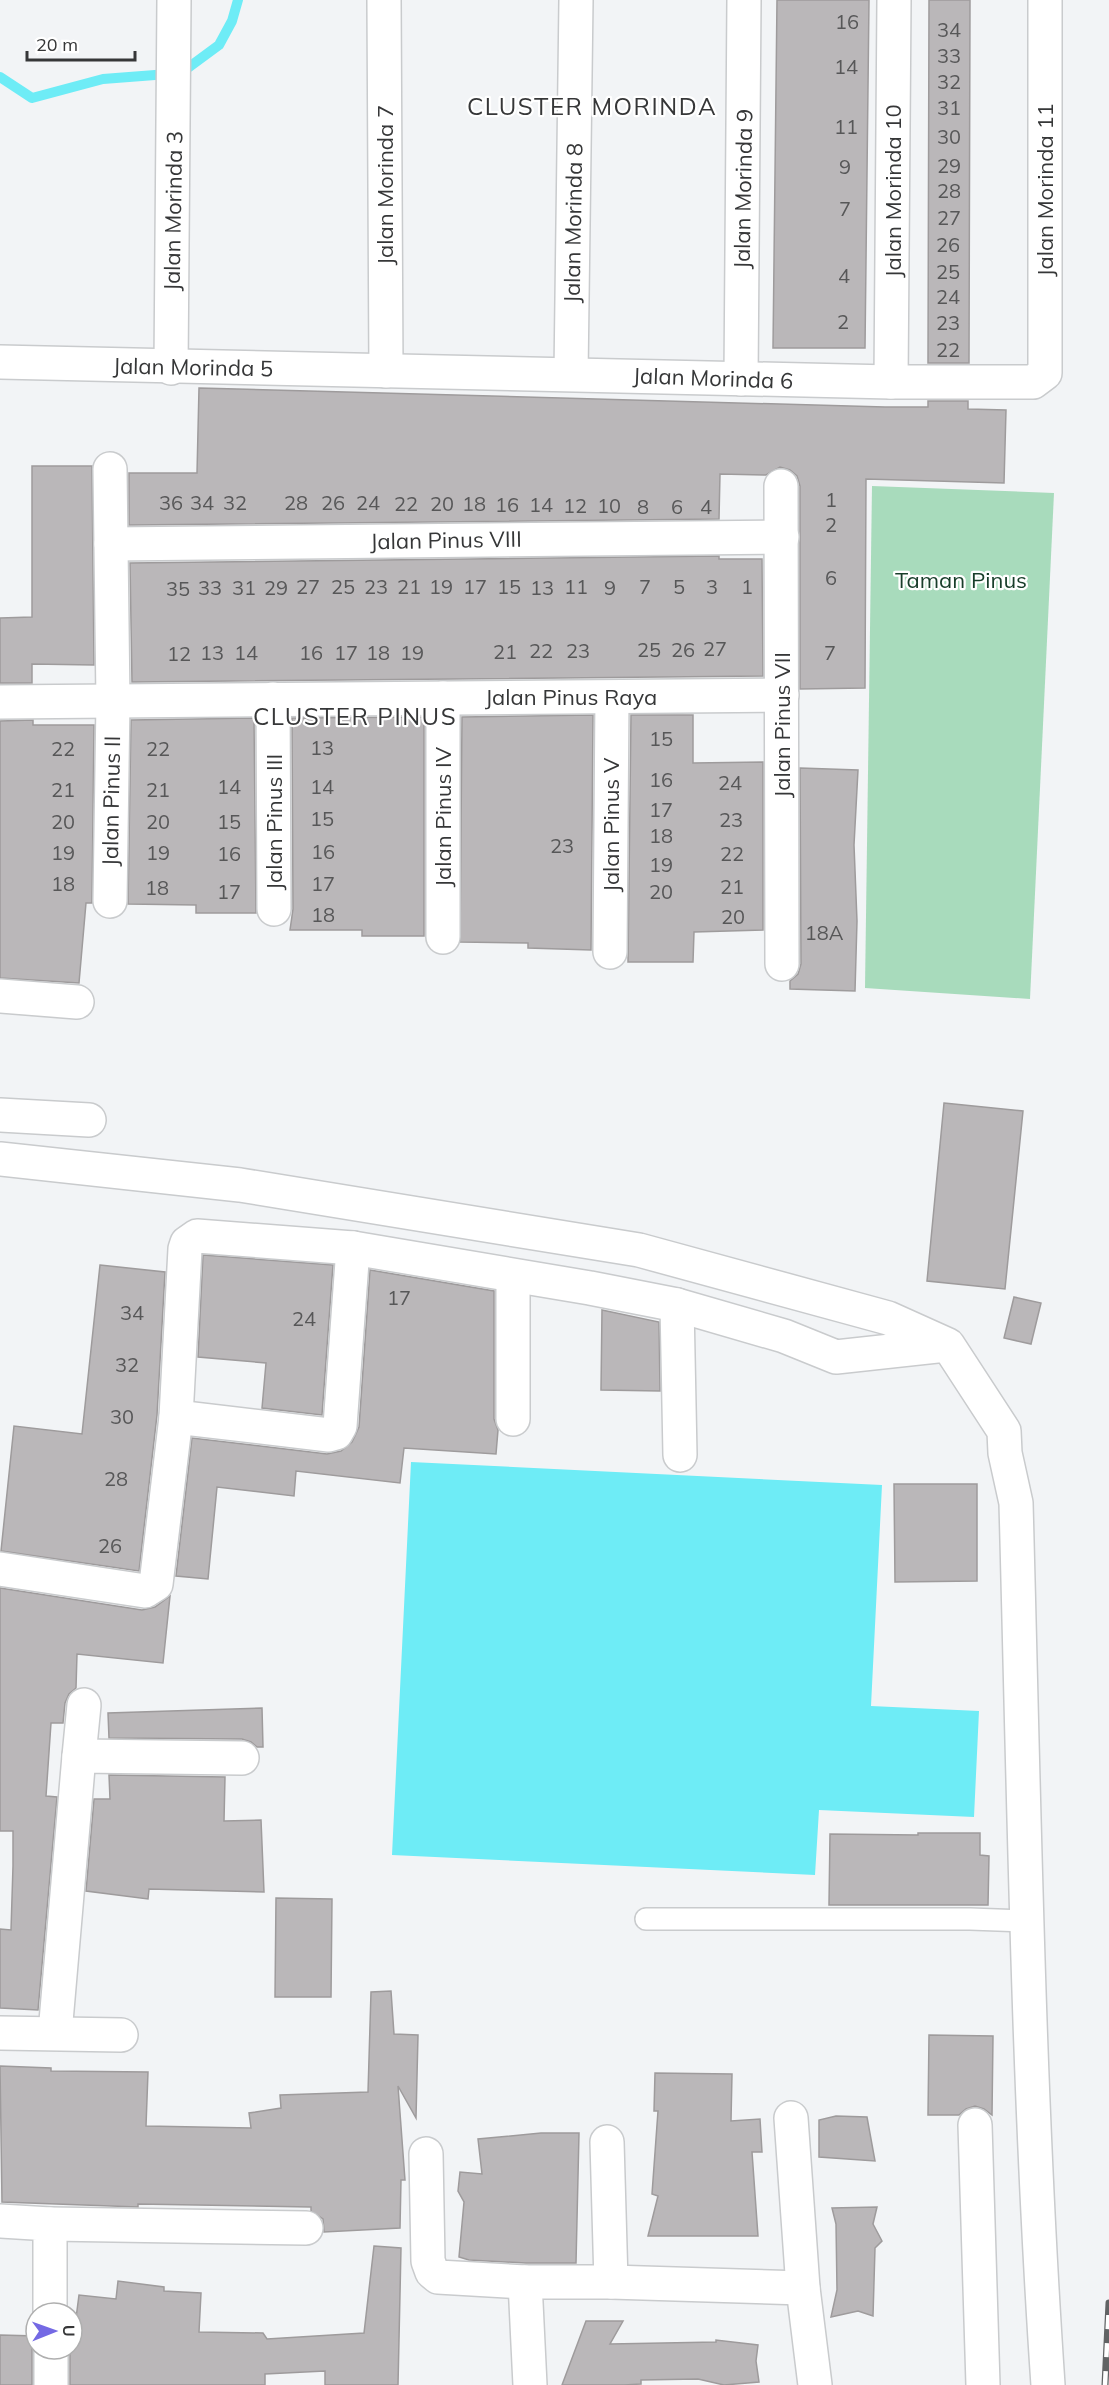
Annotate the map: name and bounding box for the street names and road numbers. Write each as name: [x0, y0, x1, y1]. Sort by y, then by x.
street label: Jalan Morinda 11: [1031, 103, 1059, 277]
street label: Jalan Morinda 10: [879, 104, 907, 278]
street label: Jalan Morinda 7: [371, 105, 399, 265]
street label: Jalan Morinda 9: [728, 109, 758, 269]
street label: Jalan Morinda 3: [158, 131, 188, 291]
street label: Jalan Morinda 8: [558, 143, 588, 303]
street label: Jalan Morinda 5: [113, 352, 273, 382]
street label: Jalan Morinda 6: [632, 361, 794, 395]
street label: Jalan Pinus VIII: [370, 525, 522, 555]
street label: Jalan Pinus VII: [768, 652, 796, 798]
street label: Jalan Pinus Raya: [485, 683, 657, 711]
street label: Jalan Pinus II: [96, 735, 126, 867]
street label: Jalan Pinus IV: [429, 746, 457, 887]
street label: Jalan Pinus III: [260, 754, 288, 890]
street label: Jalan Pinus V: [597, 757, 625, 892]

